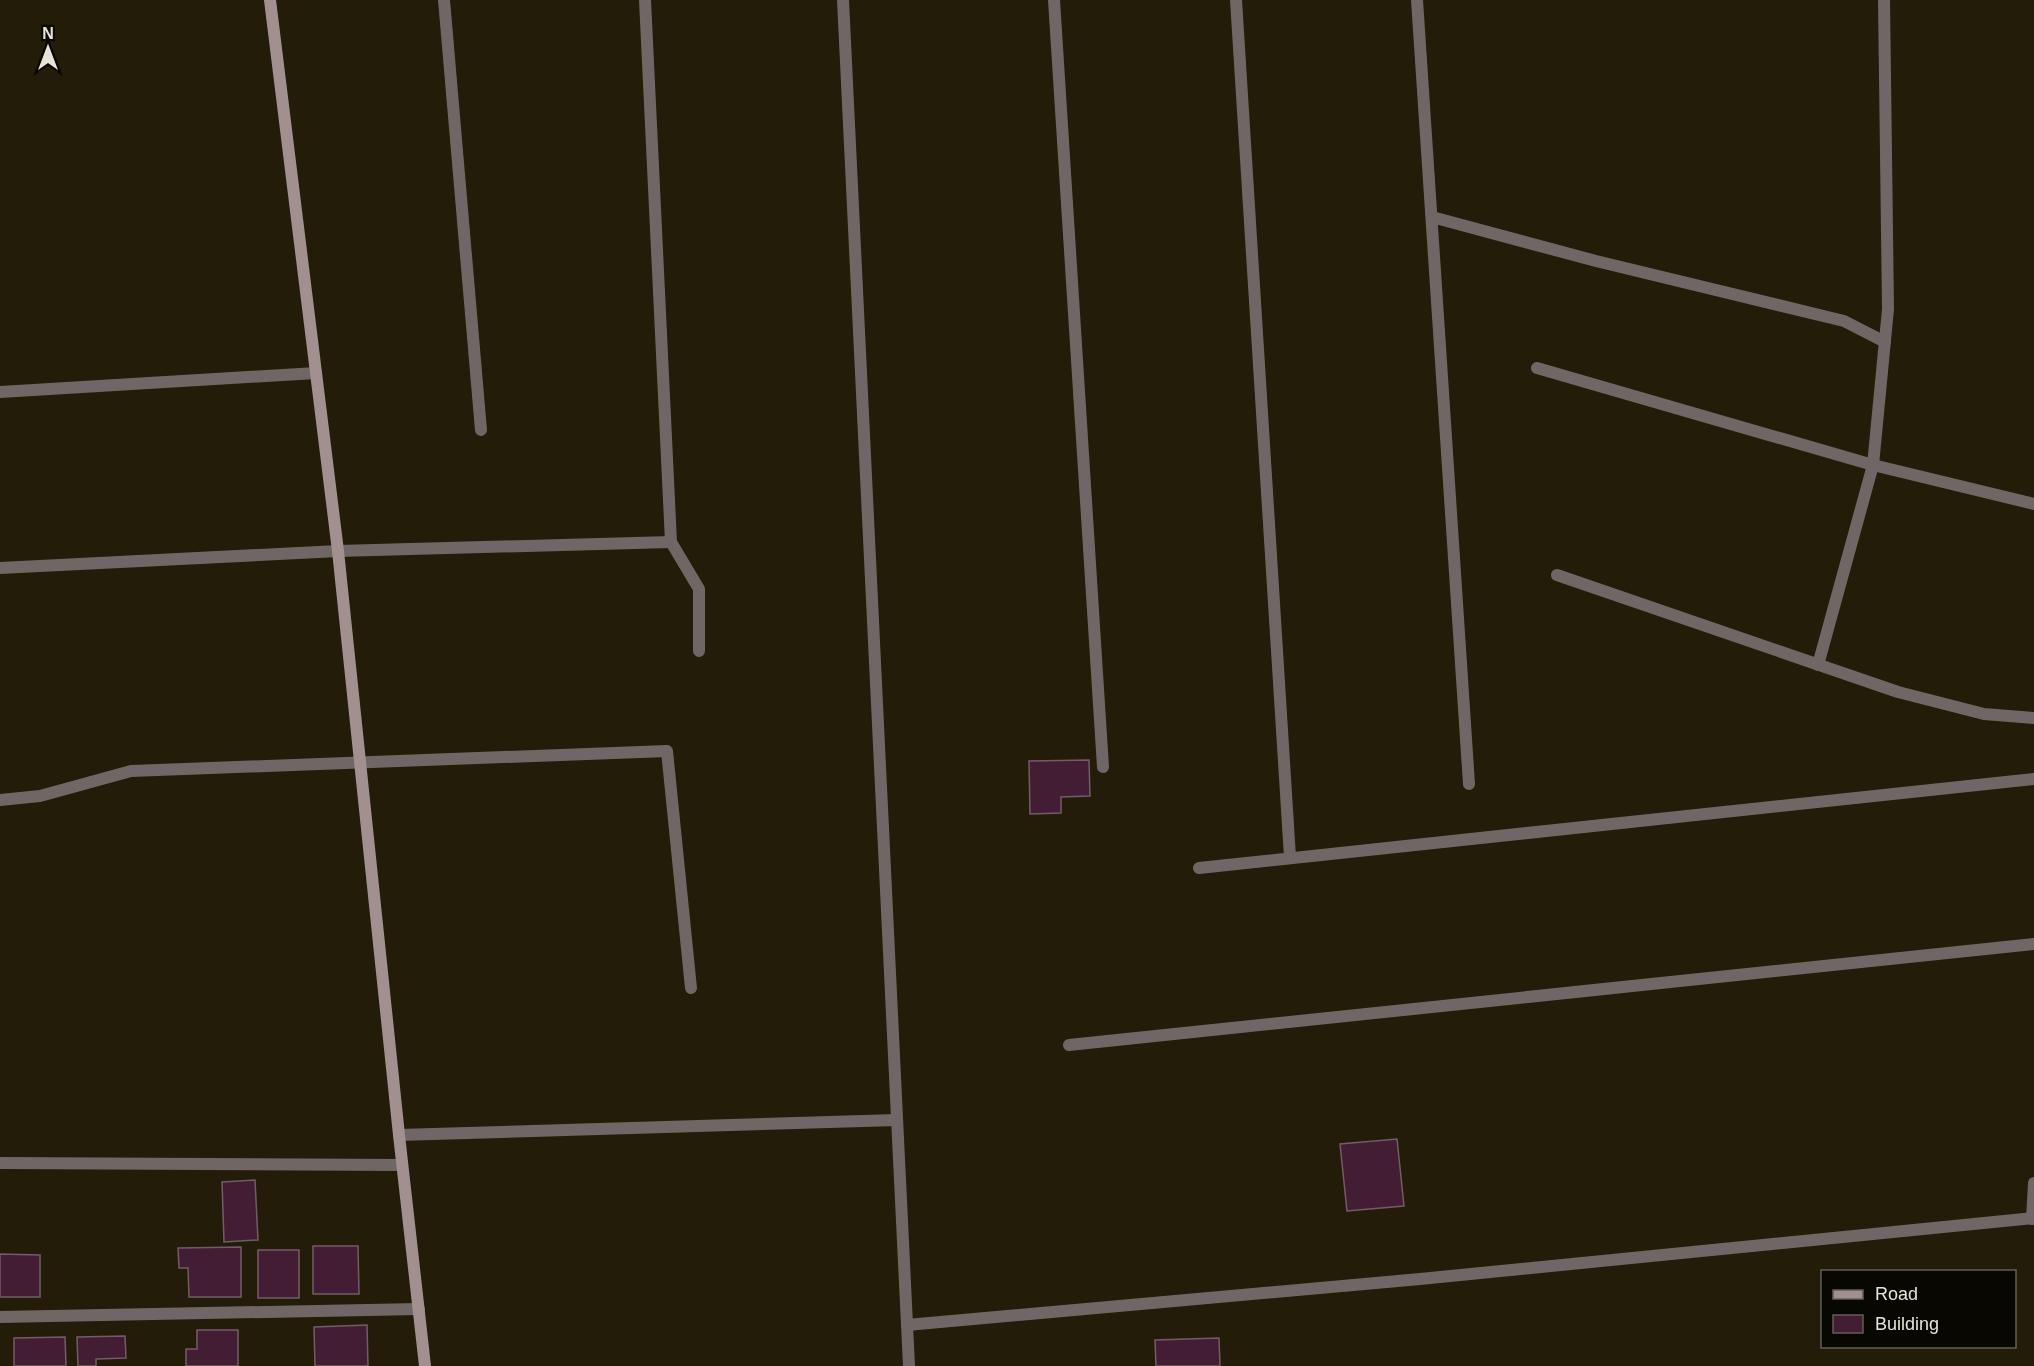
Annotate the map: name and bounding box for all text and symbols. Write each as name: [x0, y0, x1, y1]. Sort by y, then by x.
north arrow: [18, 18, 78, 78]
text: N: [42, 25, 54, 42]
legend: [1821, 1270, 2016, 1348]
text: Road: [1875, 1284, 1918, 1304]
text: Building: [1875, 1314, 1939, 1334]

